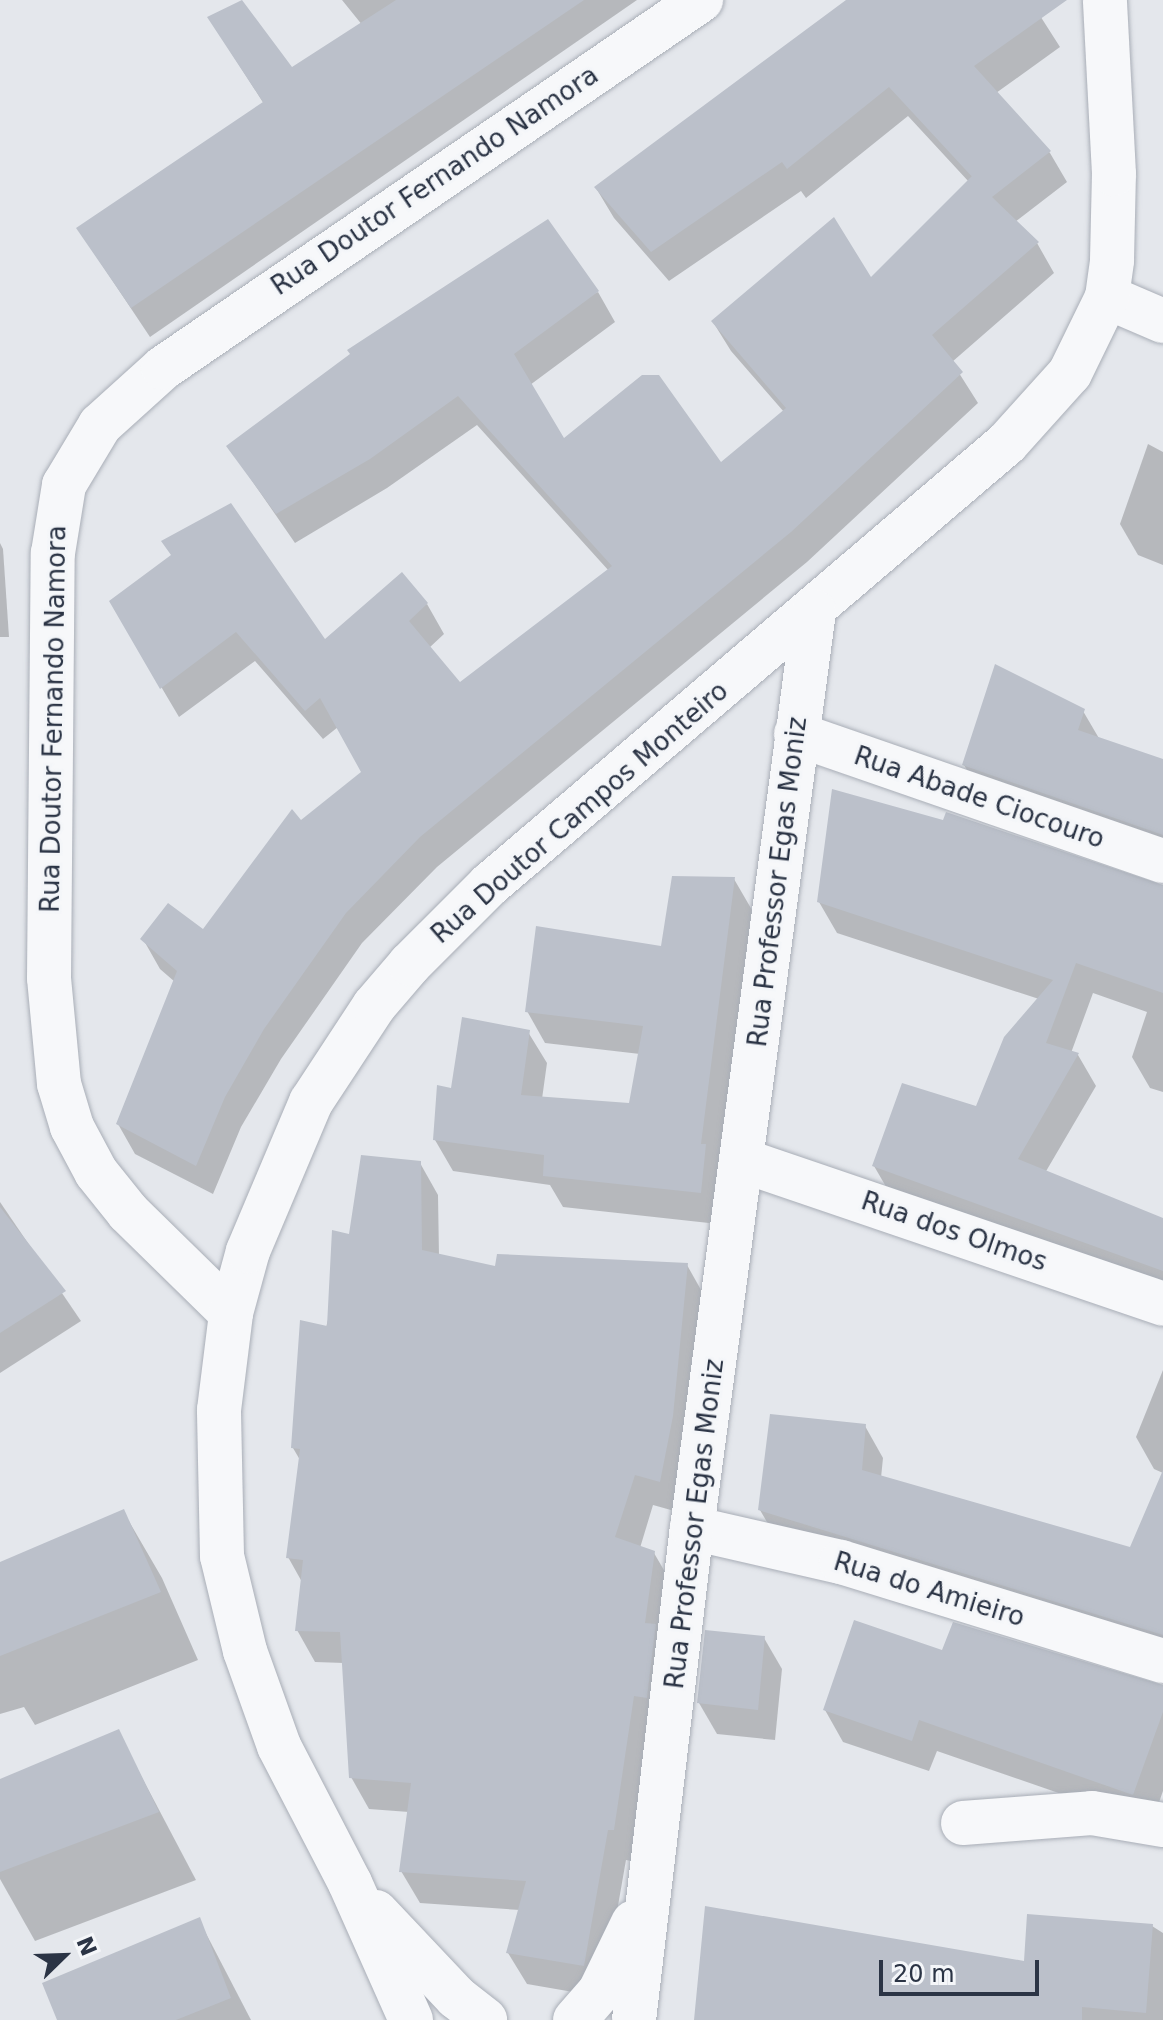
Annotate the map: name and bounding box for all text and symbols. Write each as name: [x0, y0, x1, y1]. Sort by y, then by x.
street label: Rua Doutor Fernando Namora: [266, 60, 604, 302]
street label: Rua Doutor Fernando Namora: [35, 525, 73, 913]
street label: Rua Doutor Campos Monteiro: [425, 676, 735, 950]
street label: Rua Professor Egas Moniz: [742, 715, 814, 1049]
street label: Rua Abade Ciocouro: [850, 741, 1108, 855]
street label: Rua dos Olmos: [857, 1186, 1051, 1278]
street label: Rua Professor Egas Moniz: [659, 1357, 731, 1691]
street label: Rua do Amieiro: [830, 1546, 1028, 1634]
north arrow: [24, 1916, 104, 1996]
text: N: [71, 1933, 102, 1960]
scale bar: [883, 1944, 1043, 1994]
text: 20 m: [893, 1960, 955, 1988]

